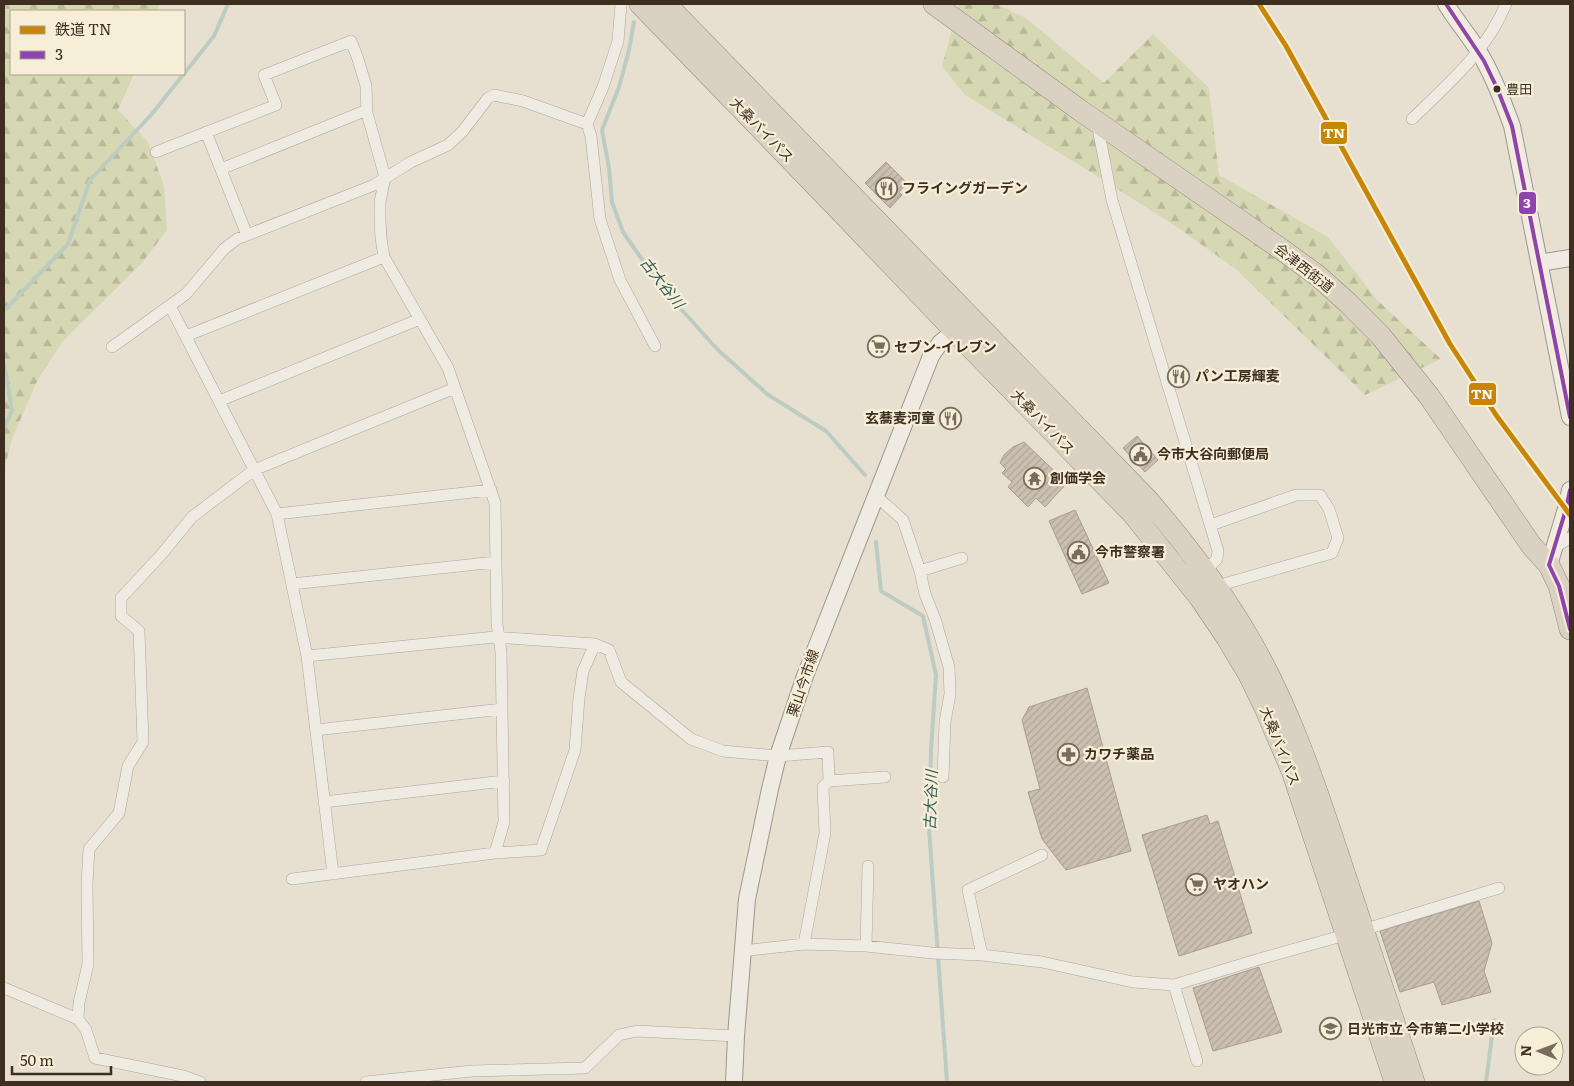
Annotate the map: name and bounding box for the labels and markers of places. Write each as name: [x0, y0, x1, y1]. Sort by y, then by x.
place label: 豊田: [1506, 79, 1532, 98]
marker: 豊田: [1492, 84, 1502, 94]
restaurant icon: フライングガーデン: [874, 176, 898, 200]
place label: フライングガーデン: [902, 177, 1028, 197]
supermarket icon: セブン-イレブン: [866, 335, 890, 359]
place label: セブン-イレブン: [894, 336, 997, 356]
restaurant icon: パン工房輝麦: [1167, 364, 1191, 388]
place label: パン工房輝麦: [1195, 365, 1280, 385]
restaurant icon: 玄蕎麦河童: [939, 406, 963, 430]
place label: 玄蕎麦河童: [865, 407, 935, 427]
public building icon: 今市大谷向郵便局: [1129, 442, 1153, 466]
place label: 今市大谷向郵便局: [1157, 443, 1269, 463]
temple icon: 創価学会: [1022, 466, 1046, 490]
place label: 創価学会: [1050, 467, 1106, 487]
public building icon: 今市警察署: [1067, 540, 1091, 564]
place label: 今市警察署: [1095, 541, 1165, 561]
pharmacy icon: カワチ薬品: [1056, 742, 1080, 766]
place label: カワチ薬品: [1084, 743, 1154, 763]
supermarket icon: ヤオハン: [1185, 872, 1209, 896]
place label: ヤオハン: [1213, 873, 1269, 893]
school or university icon: 日光市立 今市第二小学校: [1319, 1017, 1343, 1041]
place label: 日光市立 今市第二小学校: [1347, 1018, 1504, 1038]

